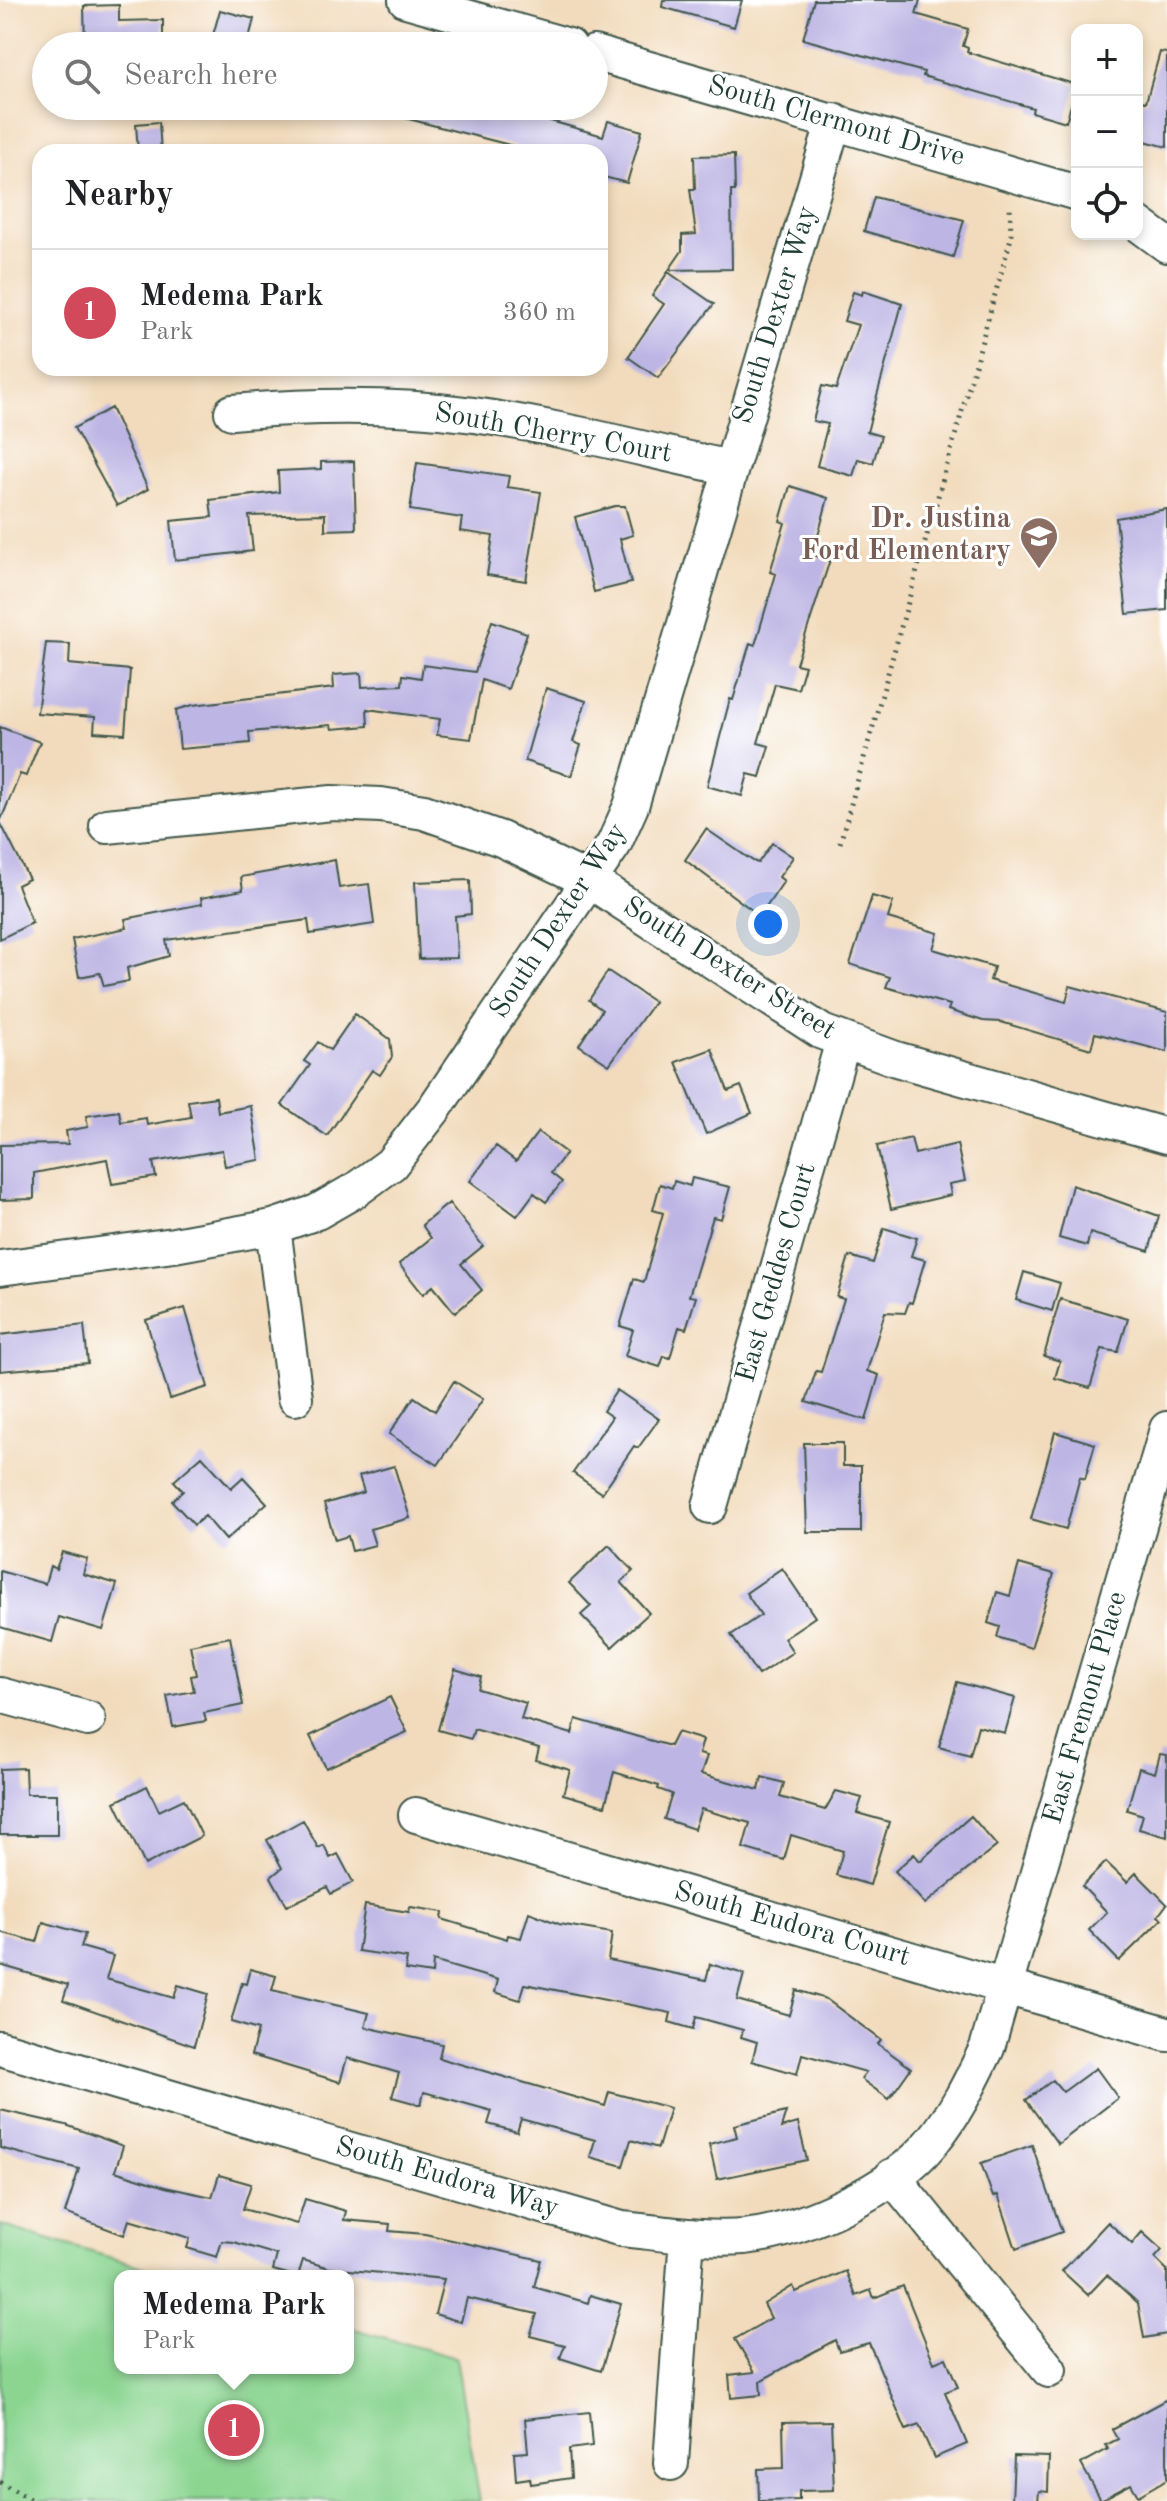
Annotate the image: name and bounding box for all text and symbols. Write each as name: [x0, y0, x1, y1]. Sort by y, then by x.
map controls: [1071, 24, 1143, 240]
button: +: [1071, 24, 1143, 96]
search box: [32, 32, 608, 120]
icon: search: [60, 54, 104, 98]
text: Search here: [124, 61, 278, 91]
street label: South Clermont Drive: [704, 72, 968, 172]
button: −: [1071, 96, 1143, 168]
button: locate: [1071, 168, 1143, 240]
text: Nearby: [64, 179, 174, 213]
street label: South Dexter Way: [730, 203, 823, 427]
text: Medema Park: [140, 282, 324, 312]
text: 1: [82, 300, 98, 326]
text: 360 m: [503, 300, 576, 326]
text: Park: [140, 319, 194, 345]
street label: South Cherry Court: [432, 399, 674, 469]
place label: Dr. Justina Ford Elementary: [801, 506, 1011, 566]
school or university icon: Dr. Justina Ford Elementary: [1018, 515, 1060, 570]
street label: South Dexter Way: [486, 818, 632, 1023]
street label: South Dexter Street: [618, 892, 840, 1046]
your location: [748, 904, 788, 944]
street label: East Geddes Court: [732, 1160, 822, 1386]
street label: East Fremont Place: [1039, 1588, 1133, 1828]
street label: South Eudora Court: [671, 1878, 913, 1972]
street label: South Eudora Way: [332, 2133, 562, 2223]
popup: [114, 2270, 354, 2374]
text: Medema Park: [142, 2291, 326, 2321]
text: Park: [142, 2328, 196, 2354]
pin: 1: [208, 2400, 260, 2460]

